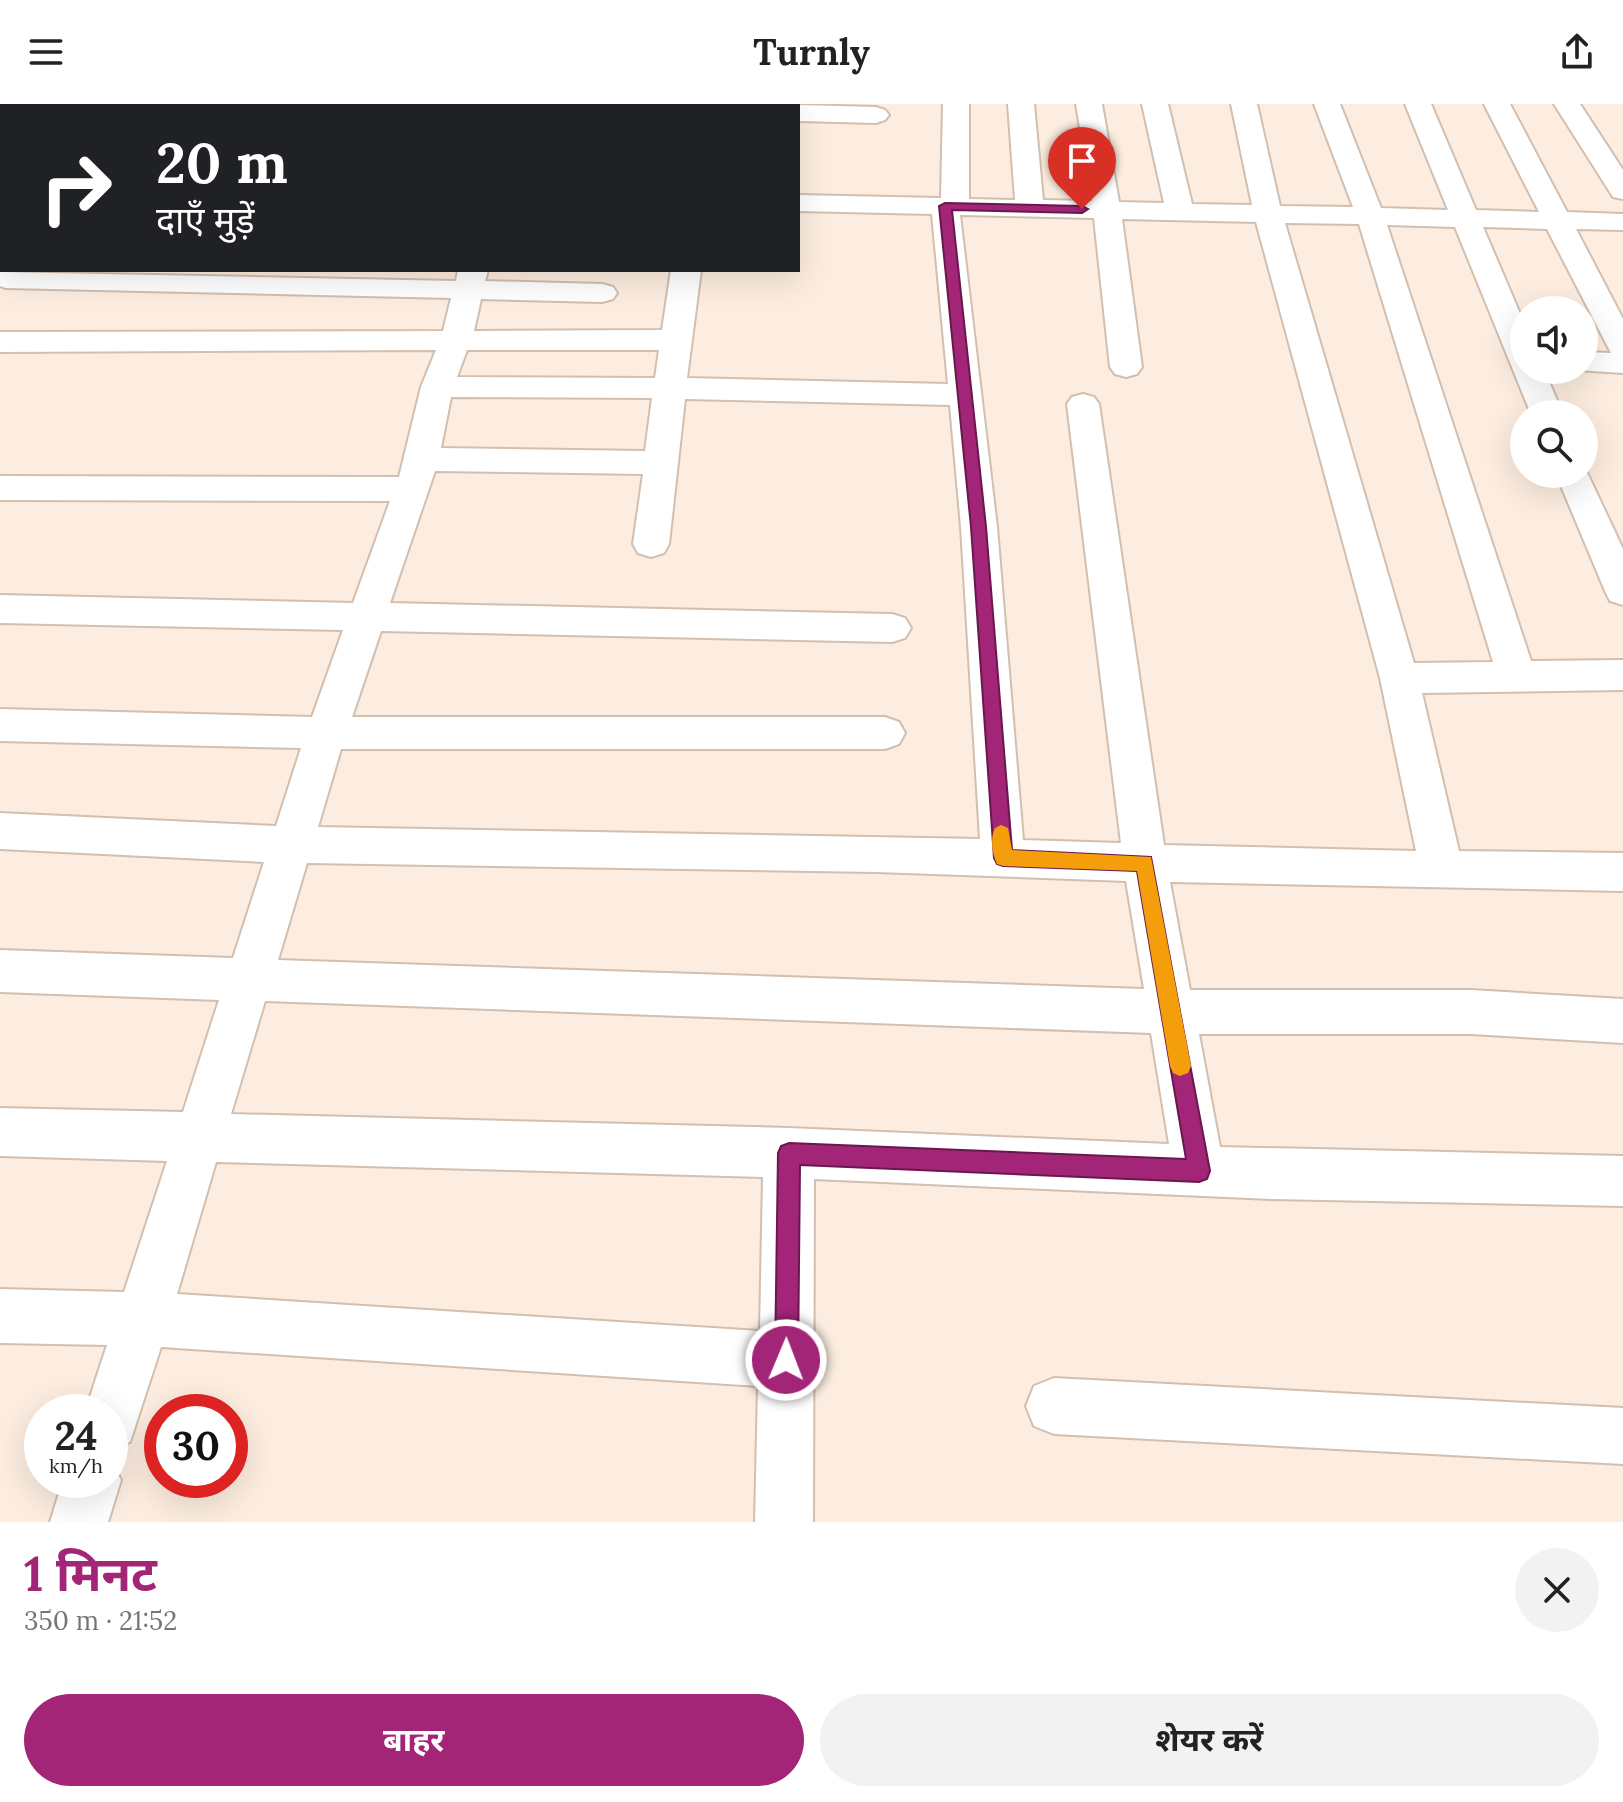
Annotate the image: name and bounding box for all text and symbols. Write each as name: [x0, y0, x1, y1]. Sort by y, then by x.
text: Turnly: [753, 29, 870, 75]
icon: menu: [24, 30, 68, 74]
icon: share: [1555, 30, 1599, 74]
text: 20 m: [156, 127, 288, 198]
pin: [1048, 127, 1116, 209]
icon: right: [24, 136, 128, 240]
icon: arrive: [1060, 139, 1104, 183]
text: दाएँ मुड़ें: [156, 197, 255, 243]
map controls: [1510, 296, 1598, 488]
button: sound: [1510, 296, 1598, 384]
button: search: [1510, 400, 1598, 488]
position arrow: [744, 1318, 828, 1402]
speed limit sign: 30: [144, 1394, 248, 1498]
text: 24: [54, 1410, 98, 1461]
text: km/h: [49, 1453, 103, 1478]
text: 1 मिनट: [24, 1543, 157, 1604]
button: close: [1515, 1548, 1599, 1632]
text: 350 m · 21:52: [24, 1604, 177, 1637]
button: बाहर: [24, 1694, 804, 1786]
button: शेयर करें: [820, 1694, 1599, 1786]

